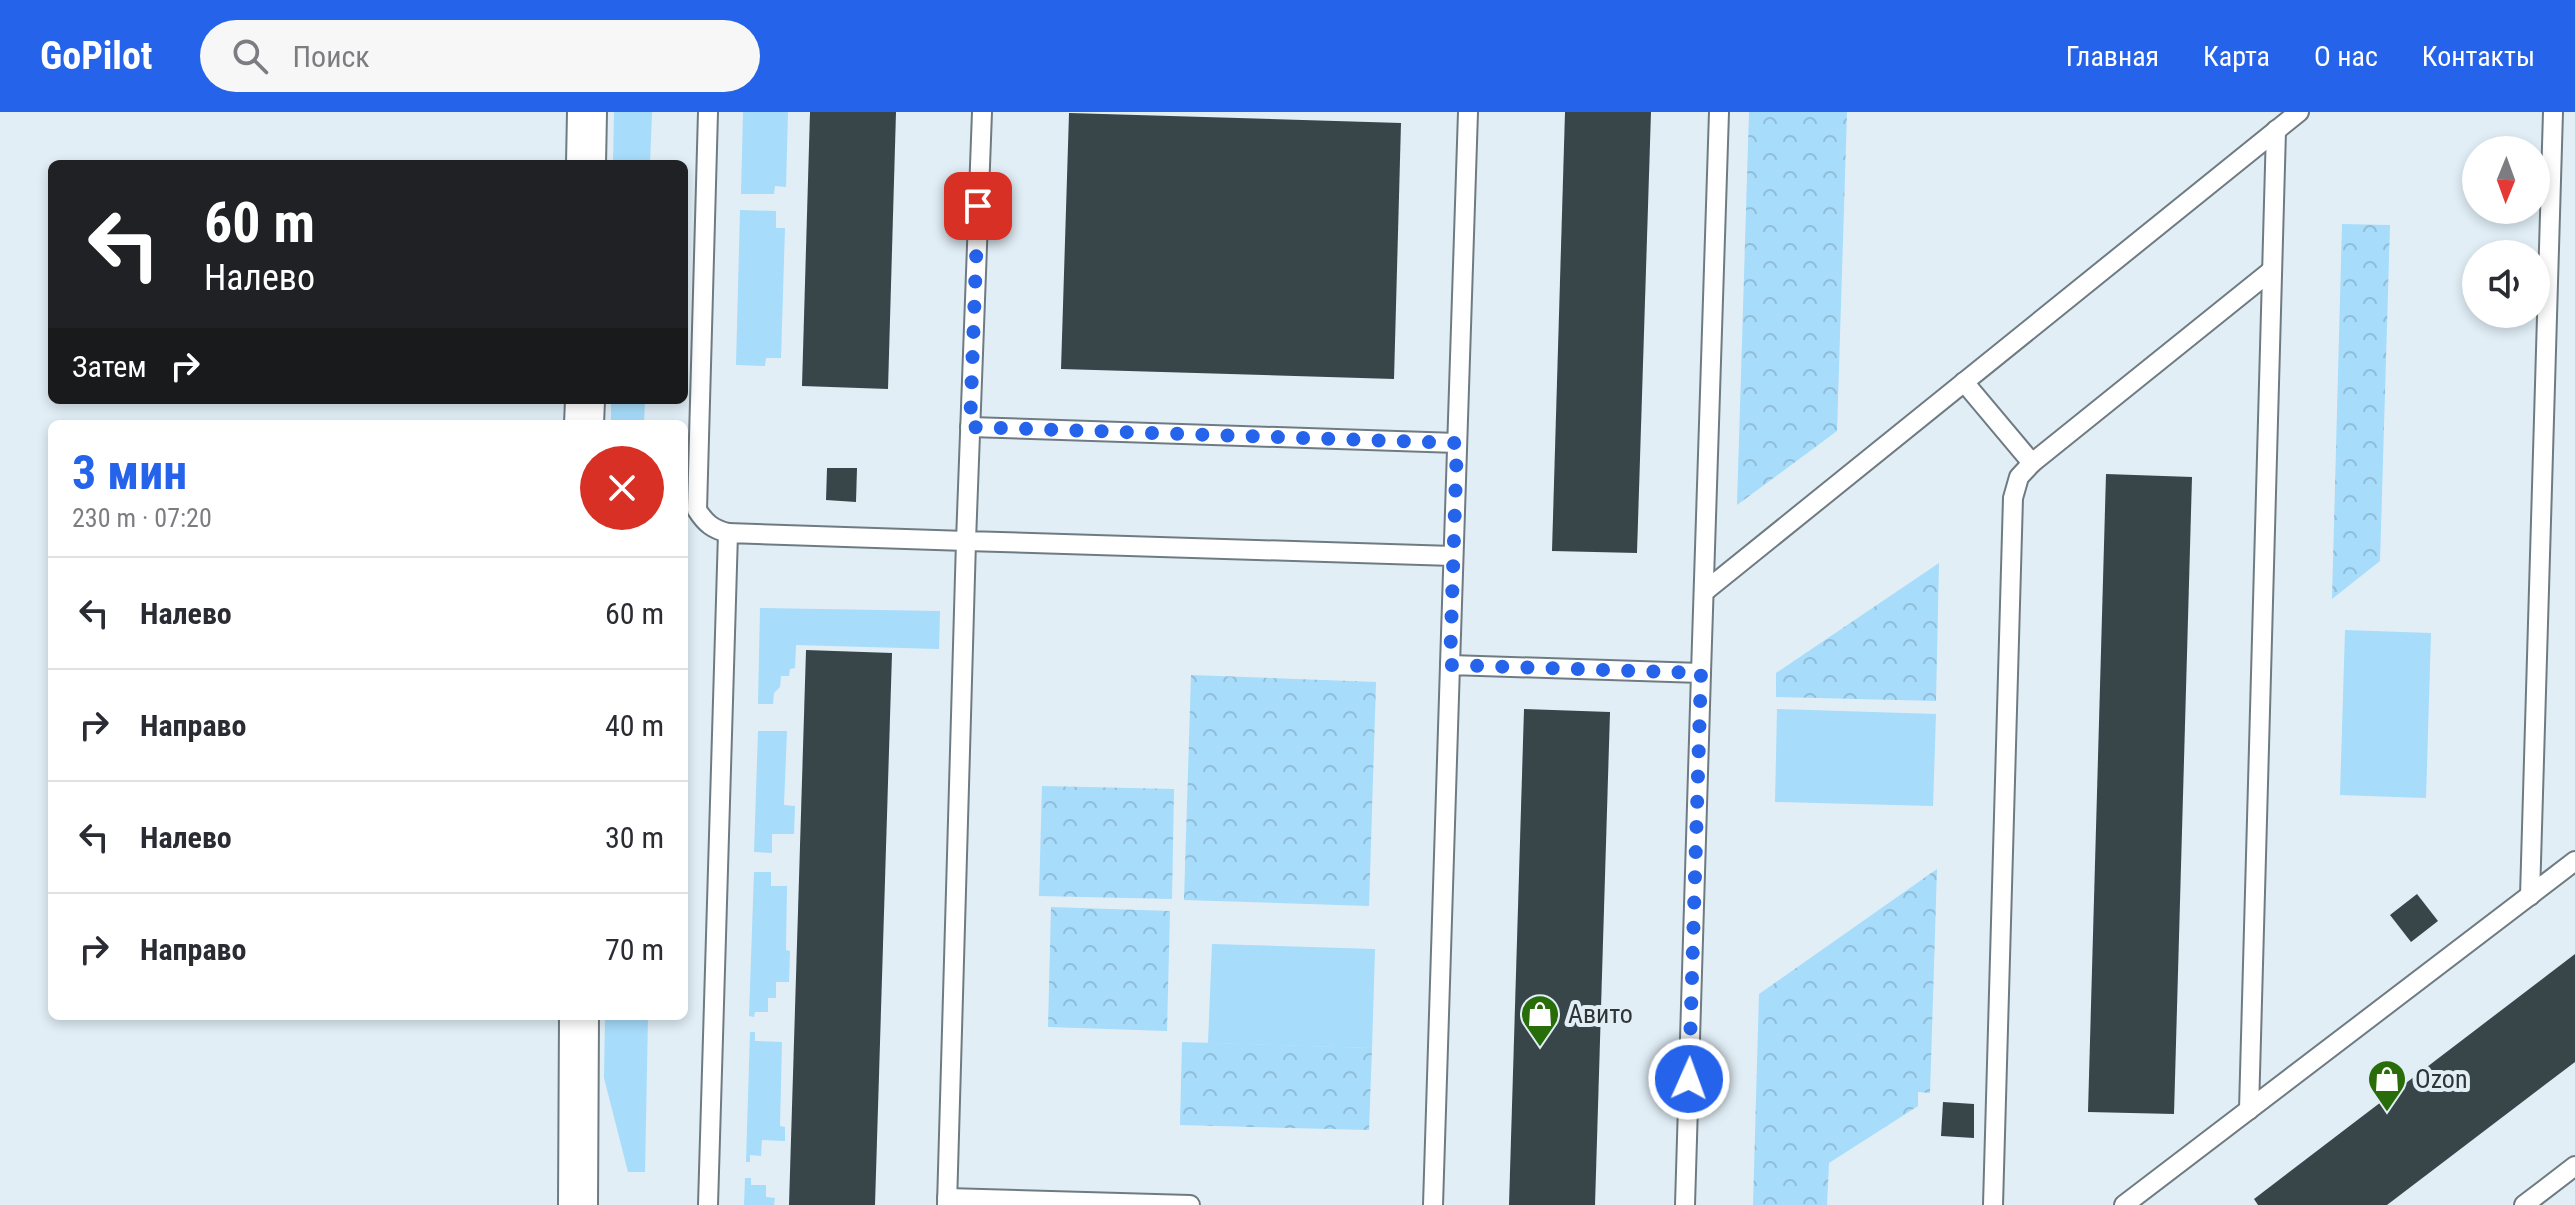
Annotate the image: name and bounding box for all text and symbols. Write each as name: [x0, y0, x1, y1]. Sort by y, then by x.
search box: [200, 20, 760, 92]
text: GoPilot: [40, 34, 152, 78]
icon: search: [228, 34, 272, 78]
text: Поиск: [292, 39, 370, 74]
text: Главная: [2066, 40, 2159, 73]
text: Карта: [2203, 40, 2270, 73]
text: О нас: [2314, 40, 2378, 73]
text: Контакты: [2422, 40, 2535, 73]
north arrow: [2462, 136, 2550, 224]
map controls: [2462, 136, 2550, 328]
pin: [944, 172, 1012, 240]
icon: arrive: [956, 184, 1000, 228]
text: 60 m: [204, 190, 315, 256]
icon: left: [72, 192, 176, 296]
button: sound: [2462, 240, 2550, 328]
text: Налево: [204, 257, 315, 299]
icon: right: [163, 344, 207, 388]
text: Затем: [72, 349, 147, 384]
text: 3 мин: [72, 444, 187, 501]
button: close: [580, 446, 664, 530]
text: 230 m · 07:20: [72, 503, 212, 533]
icon: left: [72, 591, 116, 635]
text: Налево: [140, 596, 232, 631]
text: 60 m: [605, 596, 664, 631]
icon: right: [72, 703, 116, 747]
text: Направо: [140, 708, 246, 743]
text: 40 m: [605, 708, 664, 743]
icon: left: [72, 815, 116, 859]
text: Налево: [140, 820, 232, 855]
text: 30 m: [605, 820, 664, 855]
icon: right: [72, 927, 116, 971]
text: Направо: [140, 932, 246, 967]
text: 70 m: [605, 932, 664, 967]
shop icon: Авито: [1519, 993, 1561, 1048]
place label: Авито: [1568, 999, 1633, 1029]
position arrow: [1647, 1037, 1731, 1121]
shop icon: Ozon: [2366, 1058, 2408, 1113]
place label: Ozon: [2415, 1064, 2467, 1094]

